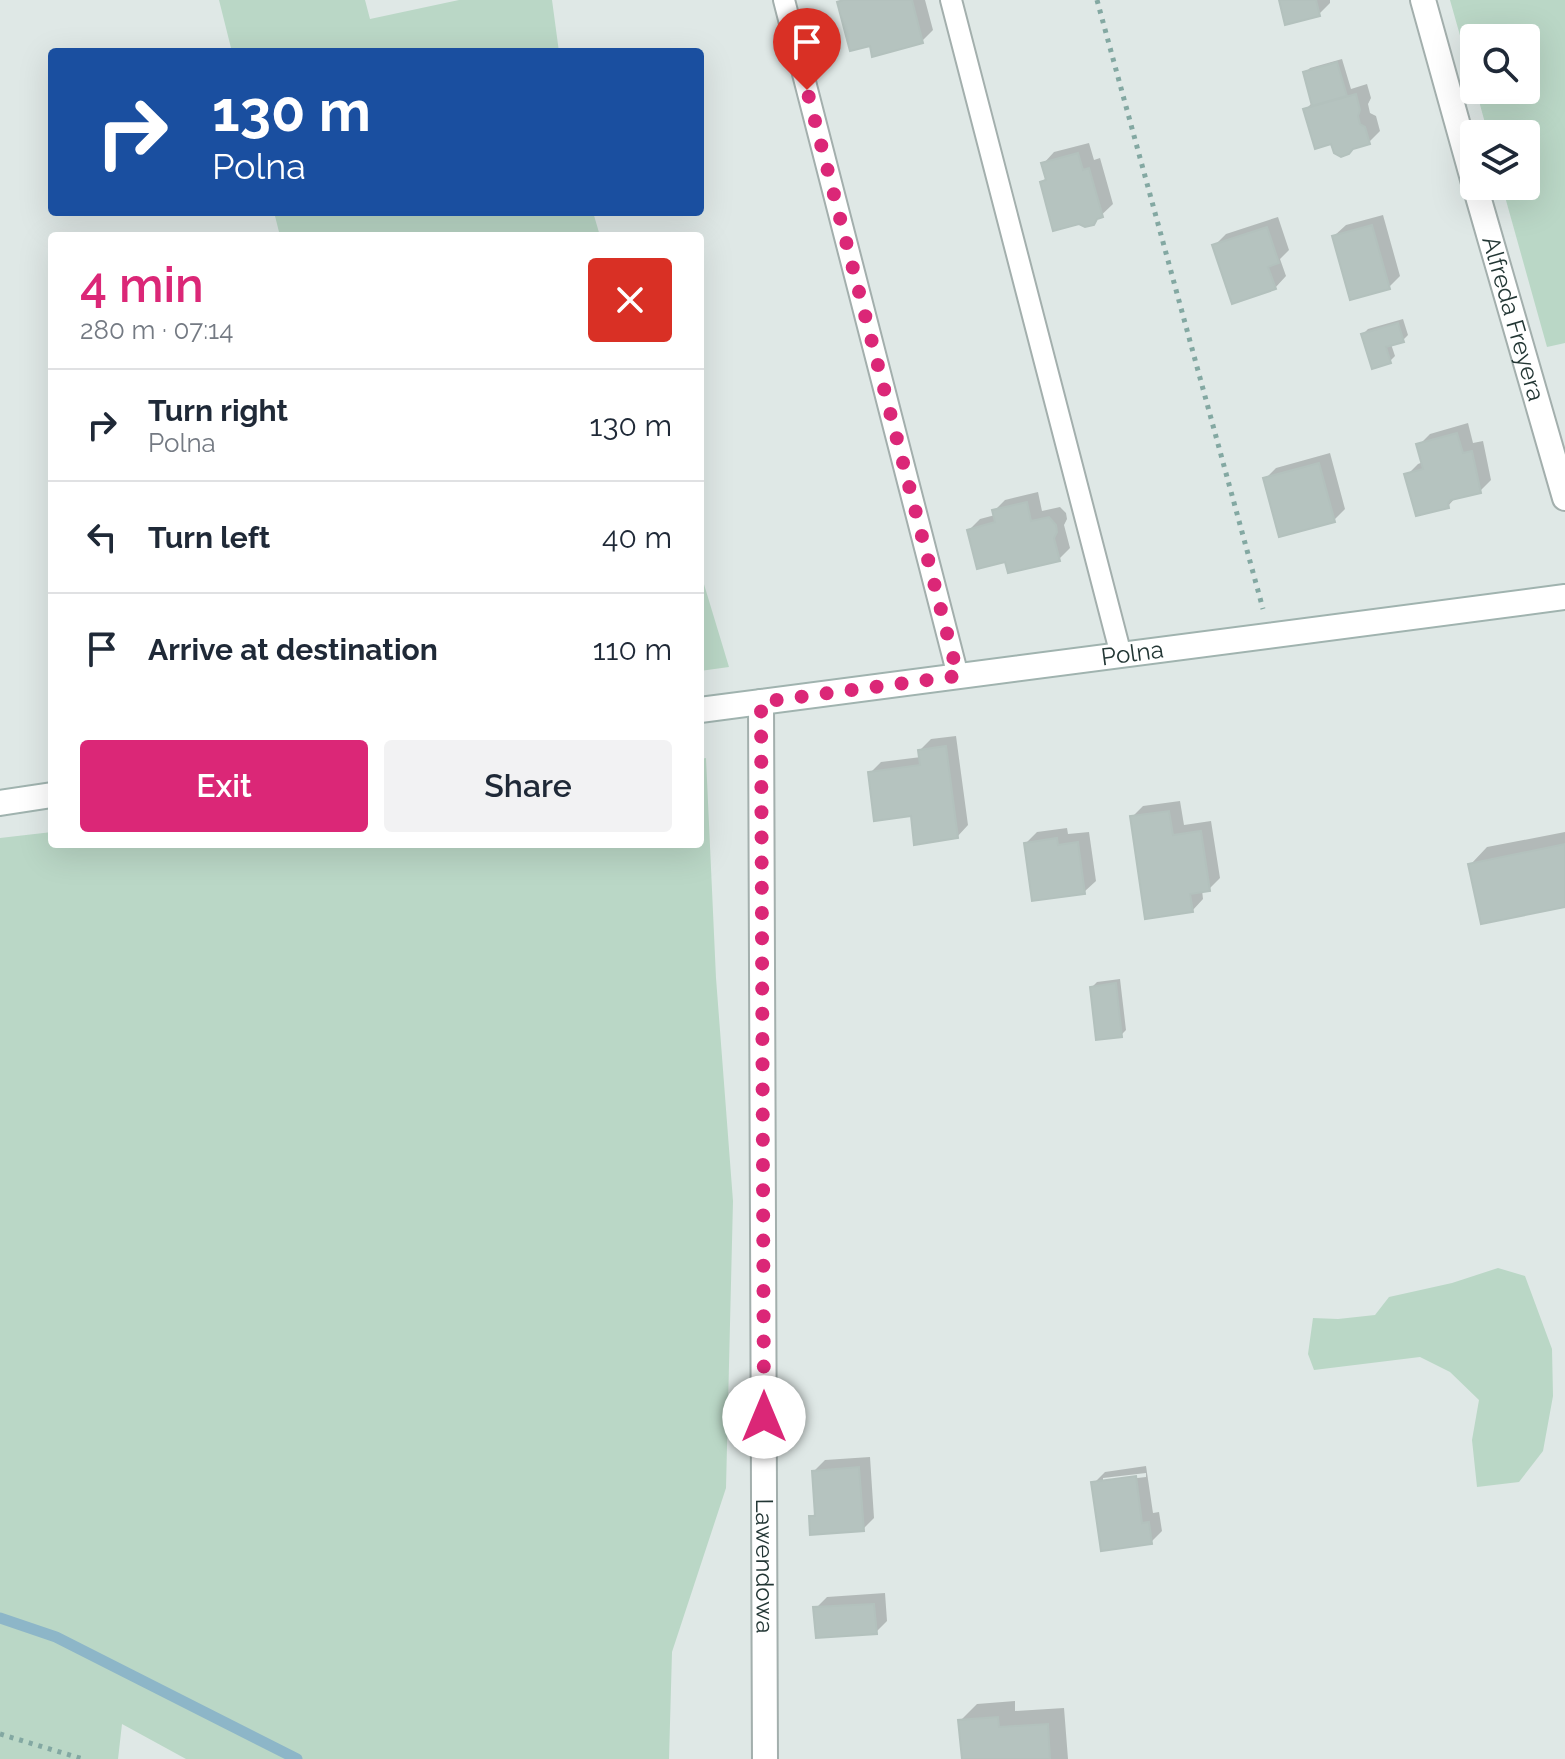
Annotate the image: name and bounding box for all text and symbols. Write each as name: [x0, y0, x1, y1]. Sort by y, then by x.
pin: [773, 8, 841, 90]
icon: arrive: [785, 20, 829, 64]
map controls: [1460, 24, 1540, 200]
button: search: [1460, 24, 1540, 104]
text: 130 m: [212, 78, 371, 144]
icon: right: [80, 80, 184, 184]
button: layers: [1460, 120, 1540, 200]
text: Polna: [212, 145, 306, 187]
street label: Alfreda Freyera: [1476, 233, 1551, 404]
text: 4 min: [80, 257, 204, 313]
button: close: [588, 258, 672, 342]
text: 280 m · 07:14: [80, 315, 233, 345]
text: Turn right: [148, 393, 288, 428]
icon: right: [80, 403, 124, 447]
text: 130 m: [590, 408, 672, 443]
text: Polna: [148, 428, 216, 458]
icon: left: [80, 515, 124, 559]
text: Turn left: [148, 520, 270, 555]
text: 40 m: [602, 520, 672, 555]
icon: arrive: [80, 627, 124, 671]
text: Arrive at destination: [148, 632, 438, 667]
text: 110 m: [593, 632, 672, 667]
street label: Polna: [1099, 635, 1165, 671]
button: Exit: [80, 740, 368, 832]
button: Share: [384, 740, 672, 832]
position arrow: [722, 1375, 806, 1459]
street label: Lawendowa: [750, 1498, 780, 1634]

